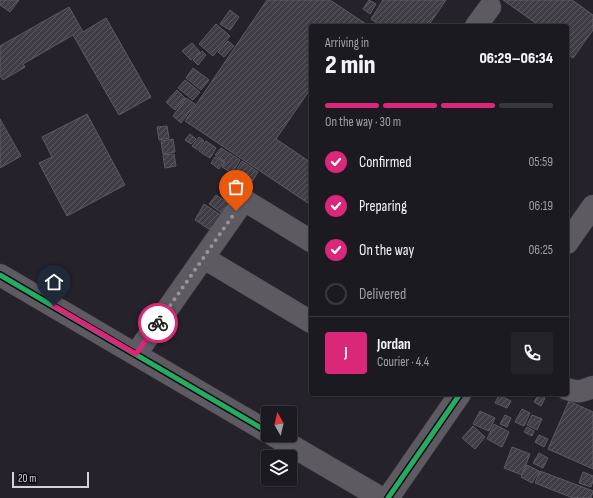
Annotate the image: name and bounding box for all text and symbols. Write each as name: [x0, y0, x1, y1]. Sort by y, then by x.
text: Arriving in: [325, 35, 369, 51]
text: 06:29–06:34: [479, 49, 553, 68]
text: 2 min: [325, 50, 375, 81]
text: On the way · 30 m: [325, 114, 401, 130]
icon: check: [325, 151, 347, 173]
text: Confirmed: [359, 153, 412, 172]
text: 05:59: [529, 154, 553, 170]
pin: [219, 170, 253, 211]
icon: bag: [225, 176, 247, 198]
icon: check: [325, 195, 347, 217]
text: Preparing: [359, 197, 407, 216]
text: 06:19: [529, 198, 553, 214]
icon: check: [325, 239, 347, 261]
text: On the way: [359, 241, 414, 260]
text: 06:25: [528, 242, 553, 258]
pin: [37, 265, 71, 306]
icon: home: [43, 271, 65, 293]
text: Delivered: [359, 285, 406, 304]
courier: [138, 303, 178, 343]
icon: bike: [147, 312, 169, 334]
button: phone: [511, 332, 553, 374]
text: Jordan: [377, 335, 411, 354]
text: J: [344, 343, 348, 362]
text: Courier · 4.4: [377, 354, 429, 370]
north arrow: [261, 406, 297, 442]
map controls: [261, 406, 297, 486]
button: layers: [261, 450, 297, 486]
scale bar: [12, 470, 89, 489]
text: 20 m: [18, 472, 36, 485]

